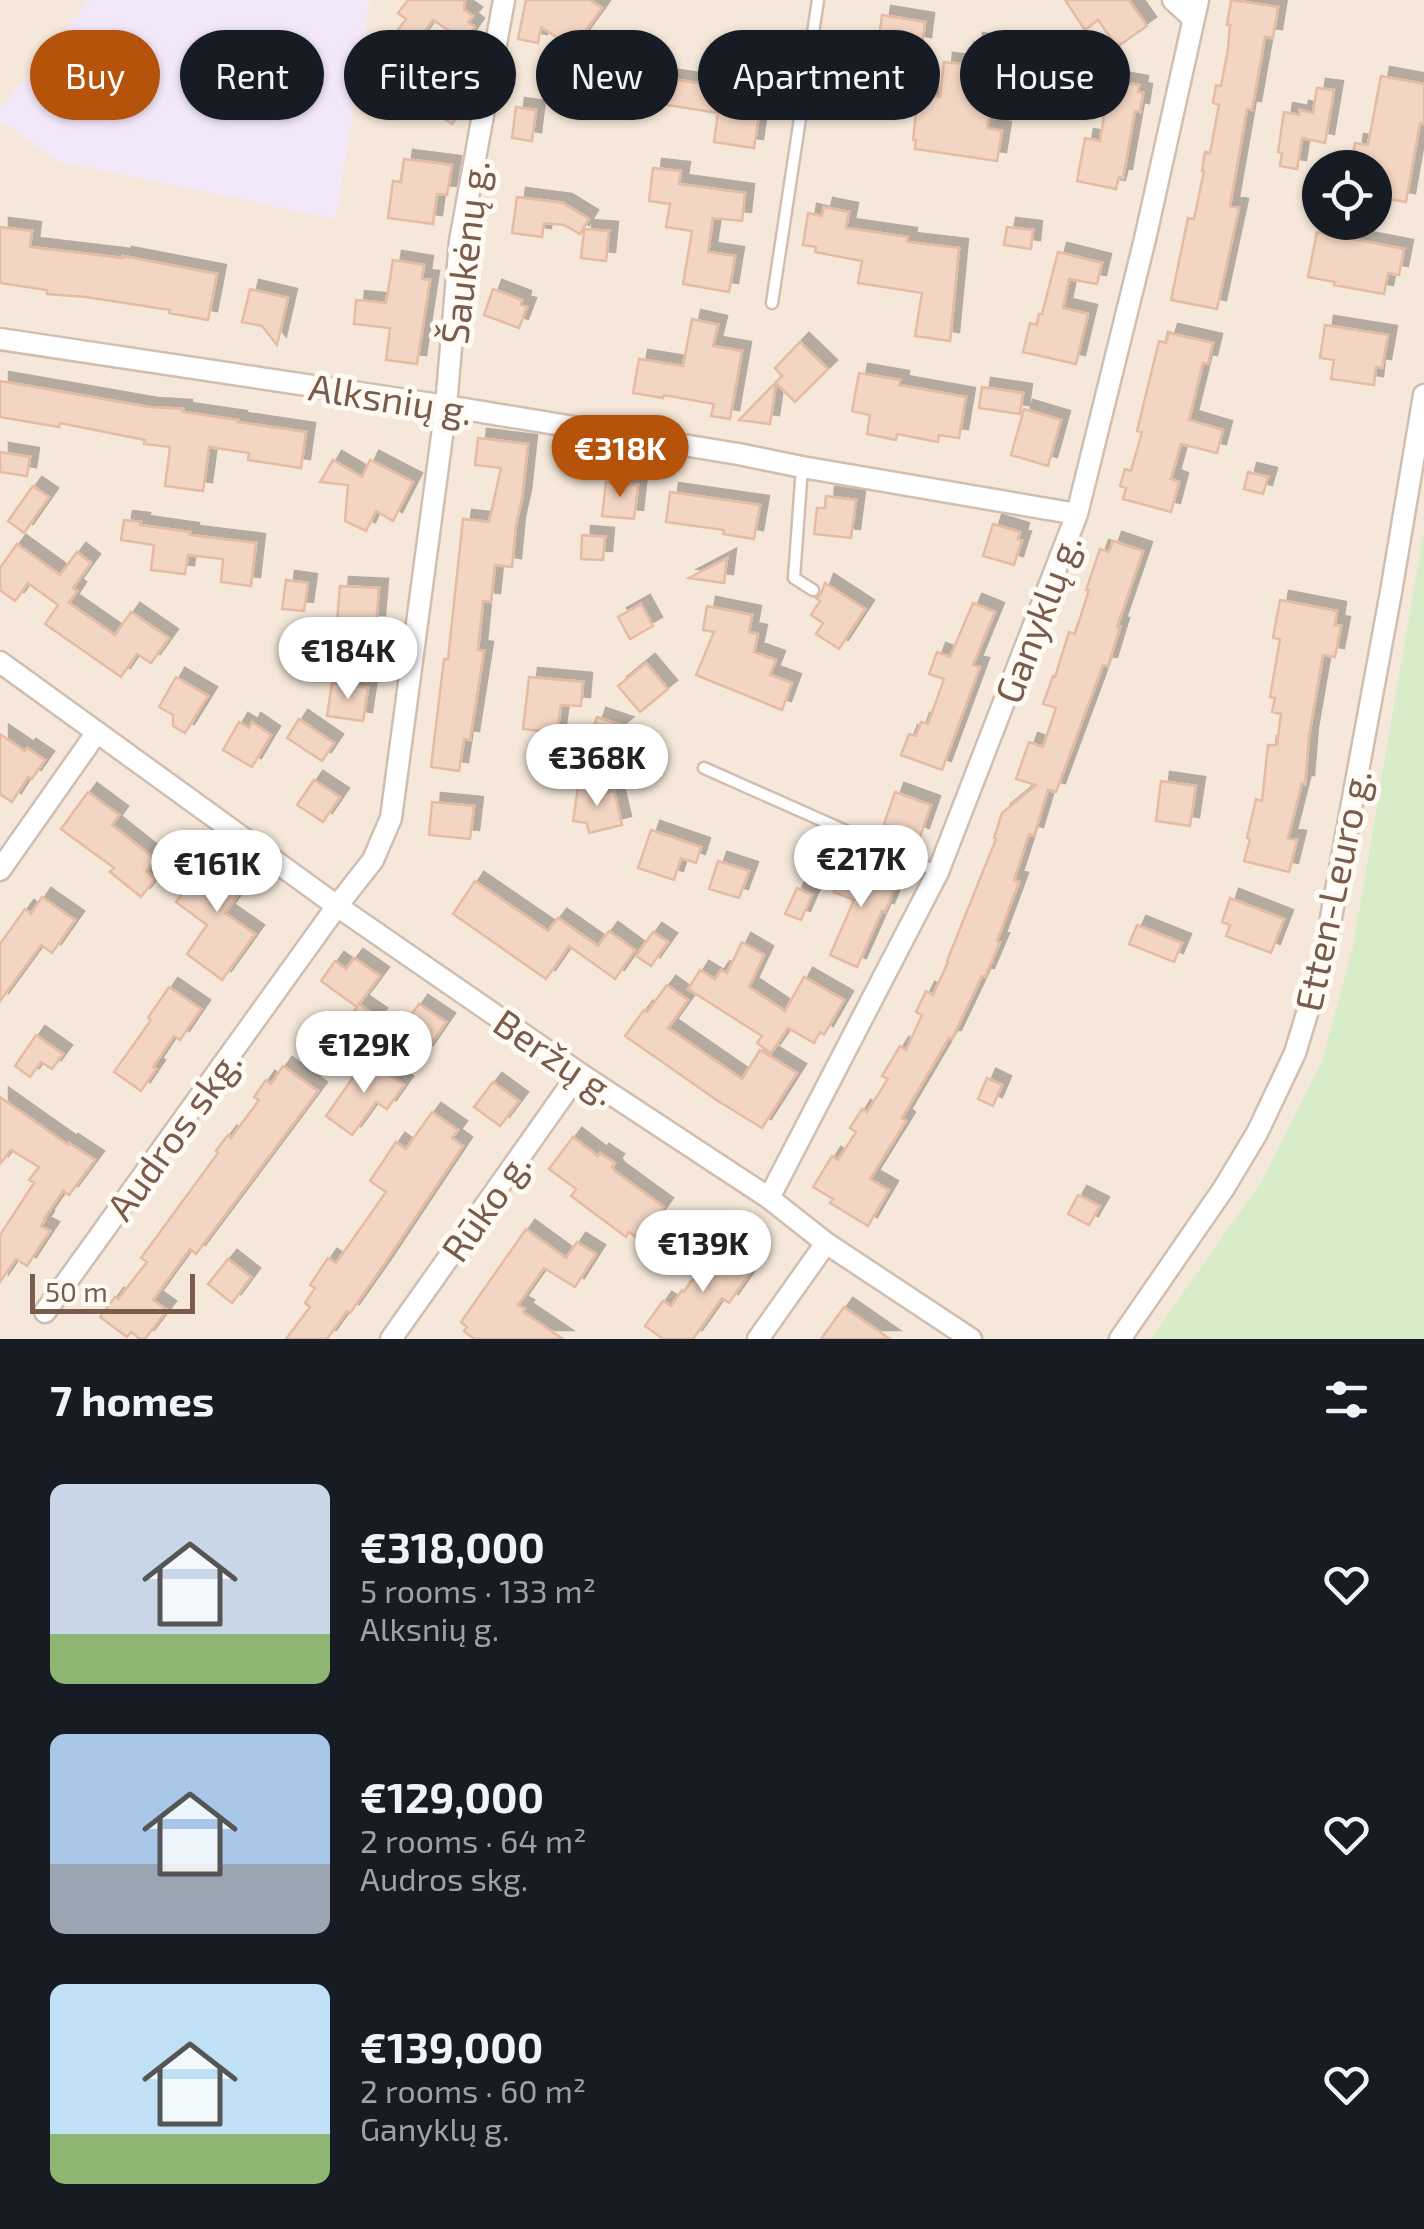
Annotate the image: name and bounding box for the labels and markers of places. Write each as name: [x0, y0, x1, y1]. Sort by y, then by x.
pin: €318K: [550, 415, 690, 500]
pin: €184K: [278, 617, 418, 702]
pin: €368K: [527, 724, 667, 809]
pin: €217K: [791, 825, 931, 910]
pin: €161K: [147, 830, 287, 915]
pin: €129K: [294, 1011, 434, 1096]
pin: €139K: [633, 1210, 773, 1295]

